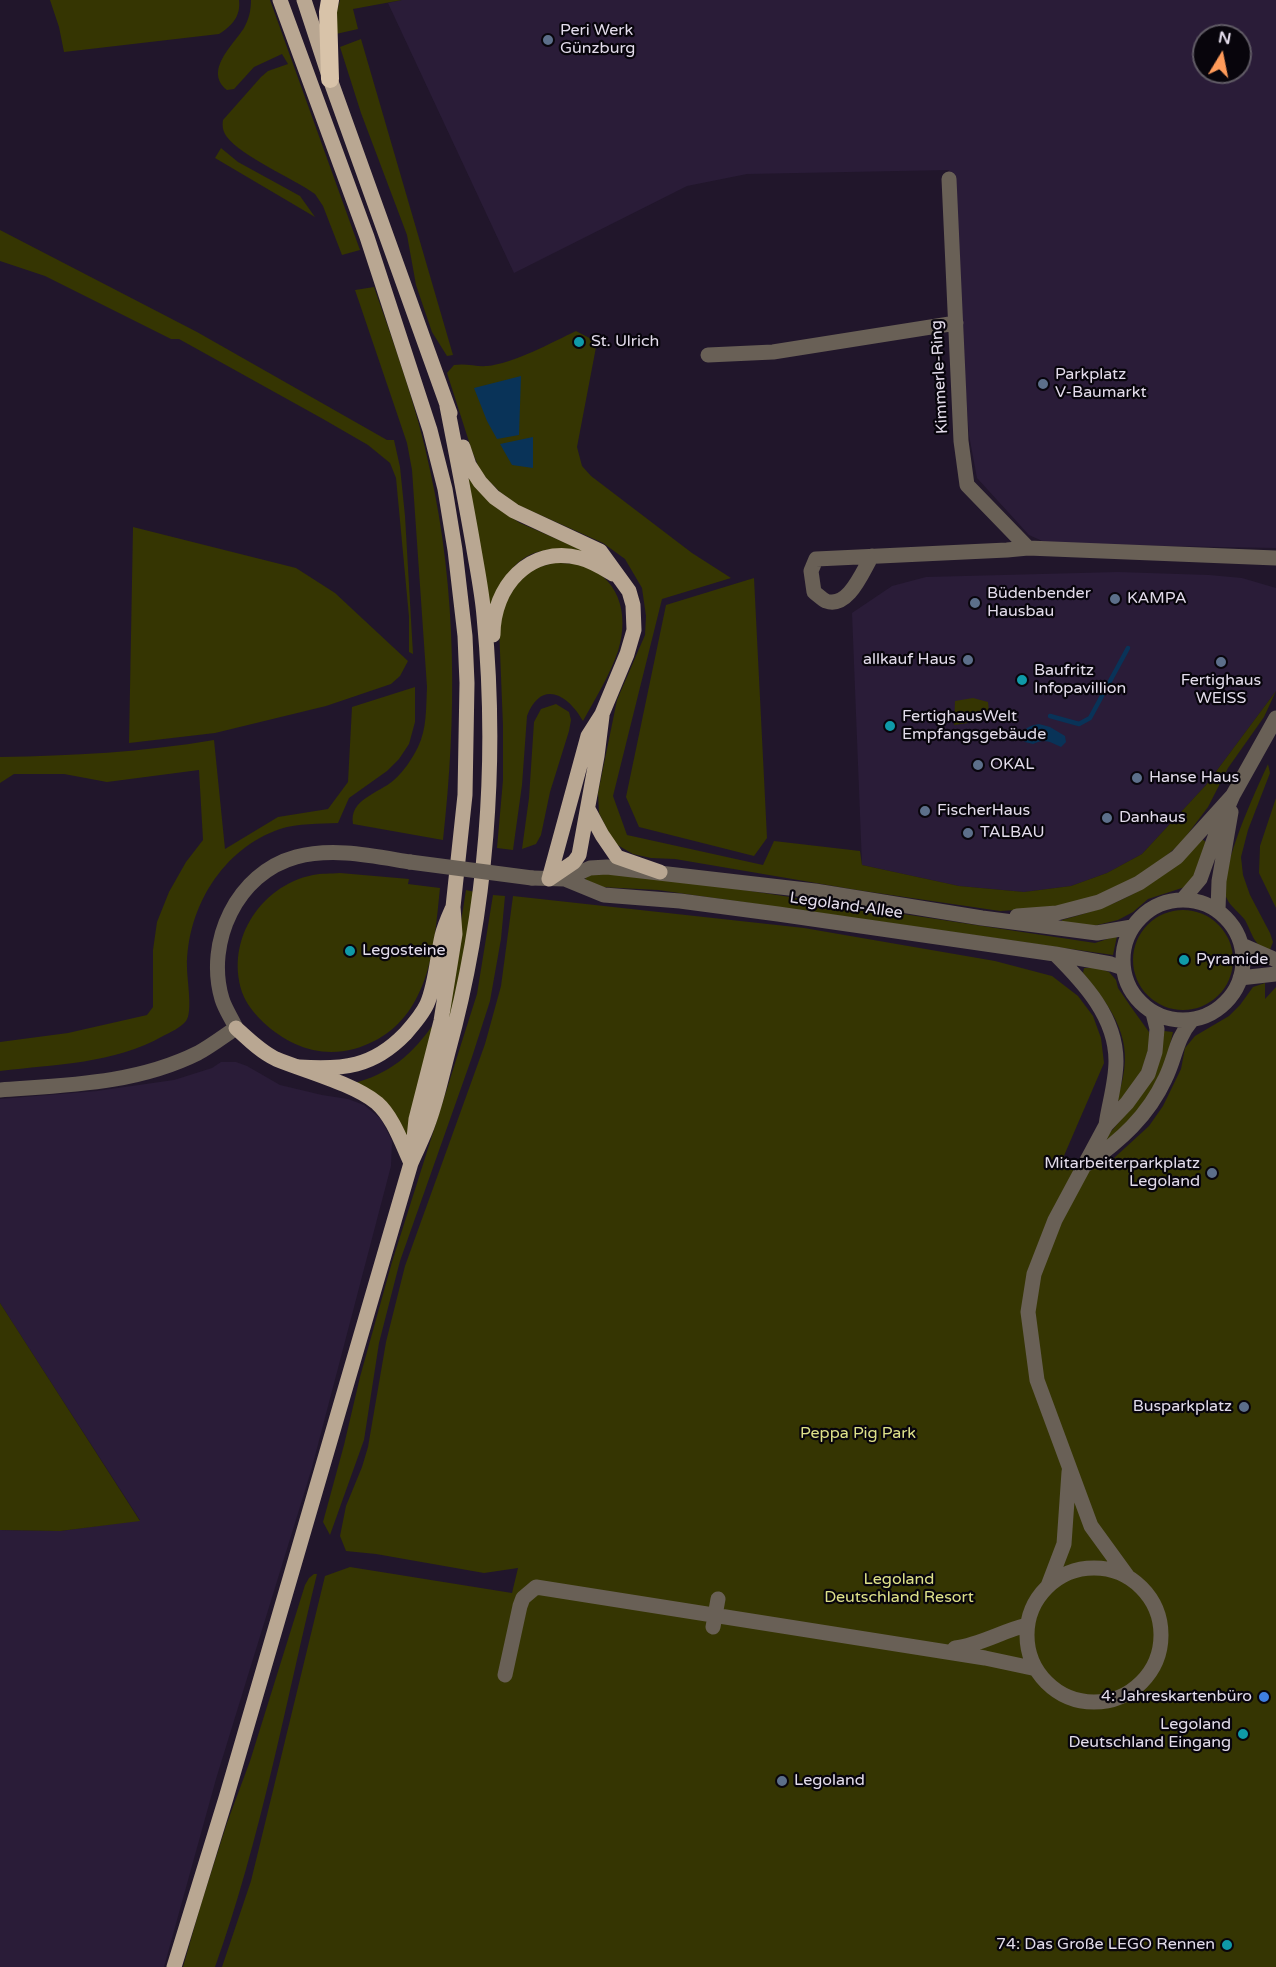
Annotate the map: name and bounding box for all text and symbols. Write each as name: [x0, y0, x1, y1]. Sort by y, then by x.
place label: Peri Werk Günzburg: [560, 21, 635, 59]
north arrow: [1192, 24, 1252, 84]
text: N: [1217, 27, 1233, 49]
marker: Peri Werk Günzburg: [541, 33, 555, 47]
street label: Kimmerle-Ring: [927, 320, 953, 434]
place label: St. Ulrich: [591, 332, 659, 352]
marker: St. Ulrich: [572, 335, 586, 349]
place label: Parkplatz V-Baumarkt: [1055, 365, 1147, 403]
marker: Parkplatz V-Baumarkt: [1036, 377, 1050, 391]
place label: Büdenbender Hausbau: [987, 584, 1091, 622]
place label: KAMPA: [1127, 589, 1187, 609]
marker: KAMPA: [1108, 592, 1122, 606]
marker: Büdenbender Hausbau: [968, 596, 982, 610]
place label: allkauf Haus: [863, 650, 956, 670]
marker: allkauf Haus: [961, 653, 975, 667]
marker: Fertighaus WEISS: [1214, 655, 1228, 669]
place label: Baufritz Infopavillion: [1034, 661, 1126, 699]
place label: Fertighaus WEISS: [1181, 671, 1261, 709]
marker: Baufritz Infopavillion: [1015, 673, 1029, 687]
place label: FertighausWelt Empfangsgebäude: [902, 707, 1046, 745]
marker: FertighausWelt Empfangsgebäude: [883, 719, 897, 733]
place label: OKAL: [990, 755, 1035, 775]
marker: OKAL: [971, 758, 985, 772]
place label: Hanse Haus: [1149, 768, 1239, 788]
marker: Hanse Haus: [1130, 771, 1144, 785]
place label: FischerHaus: [937, 801, 1030, 821]
marker: FischerHaus: [918, 804, 932, 818]
place label: Danhaus: [1119, 808, 1186, 828]
marker: Danhaus: [1100, 811, 1114, 825]
place label: TALBAU: [980, 823, 1045, 843]
marker: TALBAU: [961, 826, 975, 840]
street label: Legoland-Allee: [788, 889, 904, 923]
place label: Legosteine: [362, 941, 446, 961]
marker: Legosteine: [343, 944, 357, 958]
place label: Pyramide: [1196, 950, 1268, 970]
marker: Pyramide: [1177, 953, 1191, 967]
place label: Mitarbeiterparkplatz Legoland: [1044, 1154, 1200, 1192]
marker: Mitarbeiterparkplatz Legoland: [1205, 1166, 1219, 1180]
place label: Busparkplatz: [1133, 1397, 1232, 1417]
marker: Busparkplatz: [1237, 1400, 1251, 1414]
park label: Peppa Pig Park: [800, 1424, 916, 1444]
park label: Legoland Deutschland Resort: [824, 1570, 974, 1608]
place label: 4: Jahreskartenbüro: [1101, 1687, 1252, 1707]
marker: 4: Jahreskartenbüro: [1257, 1690, 1271, 1704]
place label: Legoland Deutschland Eingang: [1069, 1715, 1231, 1753]
marker: Legoland Deutschland Eingang: [1236, 1727, 1250, 1741]
place label: Legoland: [794, 1771, 865, 1791]
marker: Legoland: [775, 1774, 789, 1788]
place label: 74: Das Große LEGO Rennen: [996, 1935, 1215, 1955]
marker: 74: Das Große LEGO Rennen: [1220, 1938, 1234, 1952]

